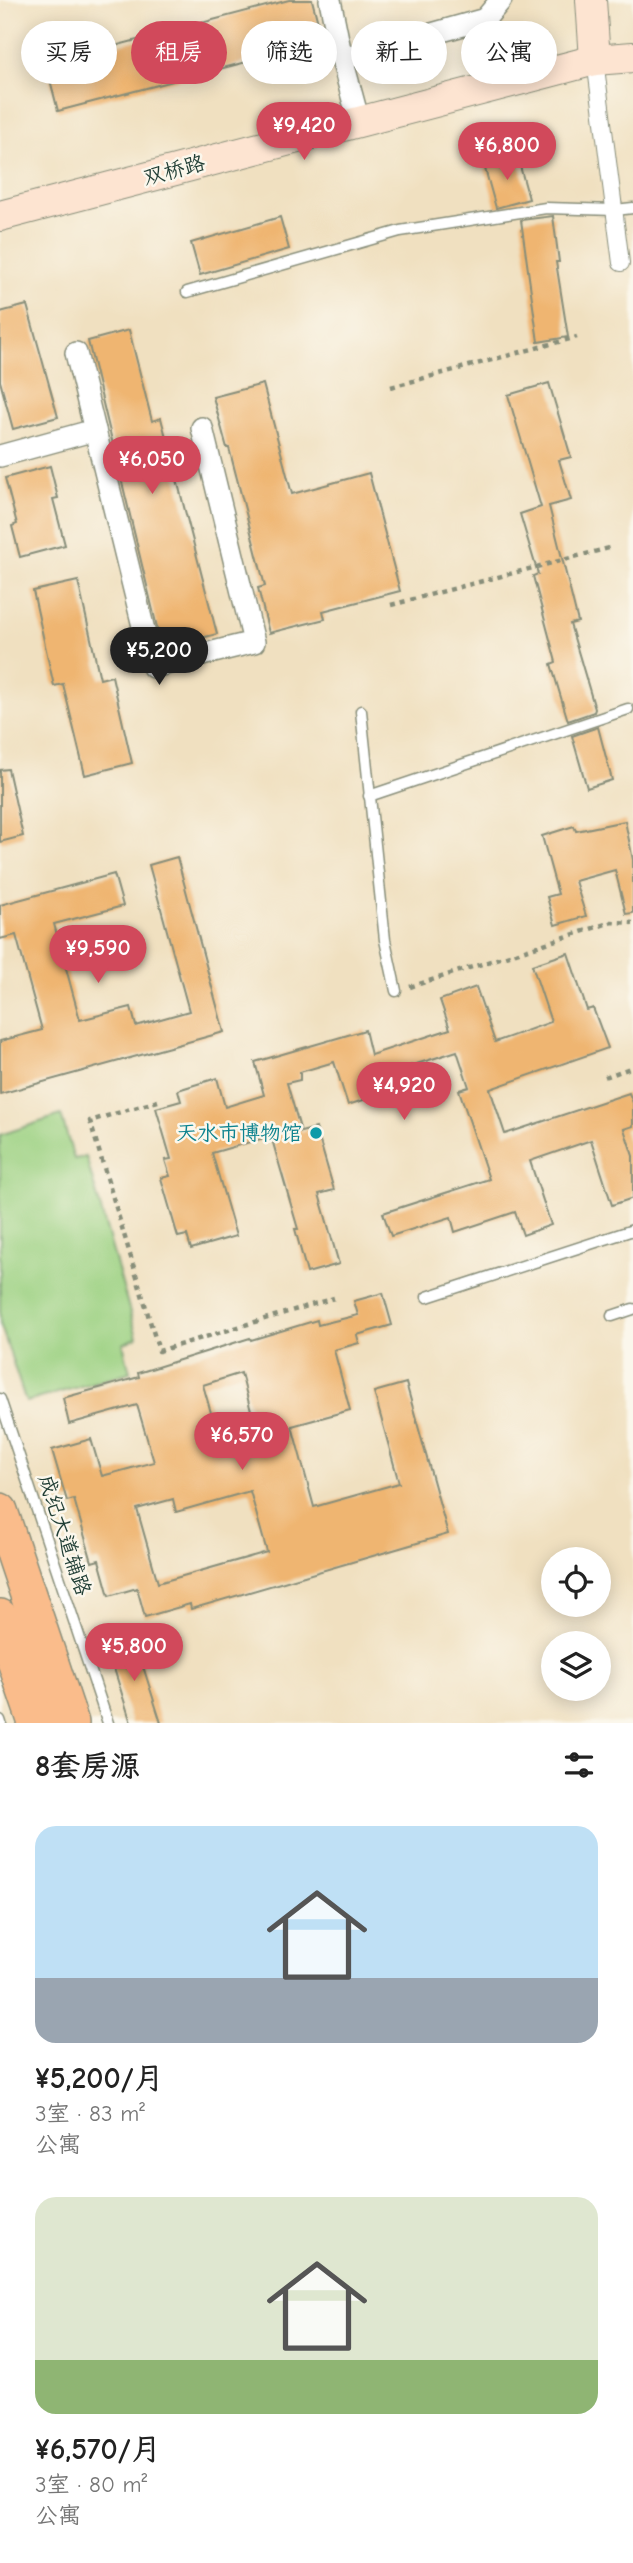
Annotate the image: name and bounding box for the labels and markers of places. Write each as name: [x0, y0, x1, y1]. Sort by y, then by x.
pin: ¥9,420: [247, 102, 361, 162]
pin: ¥6,800: [450, 122, 564, 182]
pin: ¥6,050: [95, 436, 209, 496]
pin: ¥5,200: [102, 628, 216, 687]
pin: ¥9,590: [41, 926, 155, 985]
pin: ¥4,920: [347, 1062, 461, 1122]
place label: 天水市博物馆: [176, 1121, 302, 1145]
marker: 天水市博物馆: [308, 1125, 324, 1141]
pin: ¥6,570: [185, 1412, 299, 1472]
pin: ¥5,800: [77, 1624, 191, 1683]

